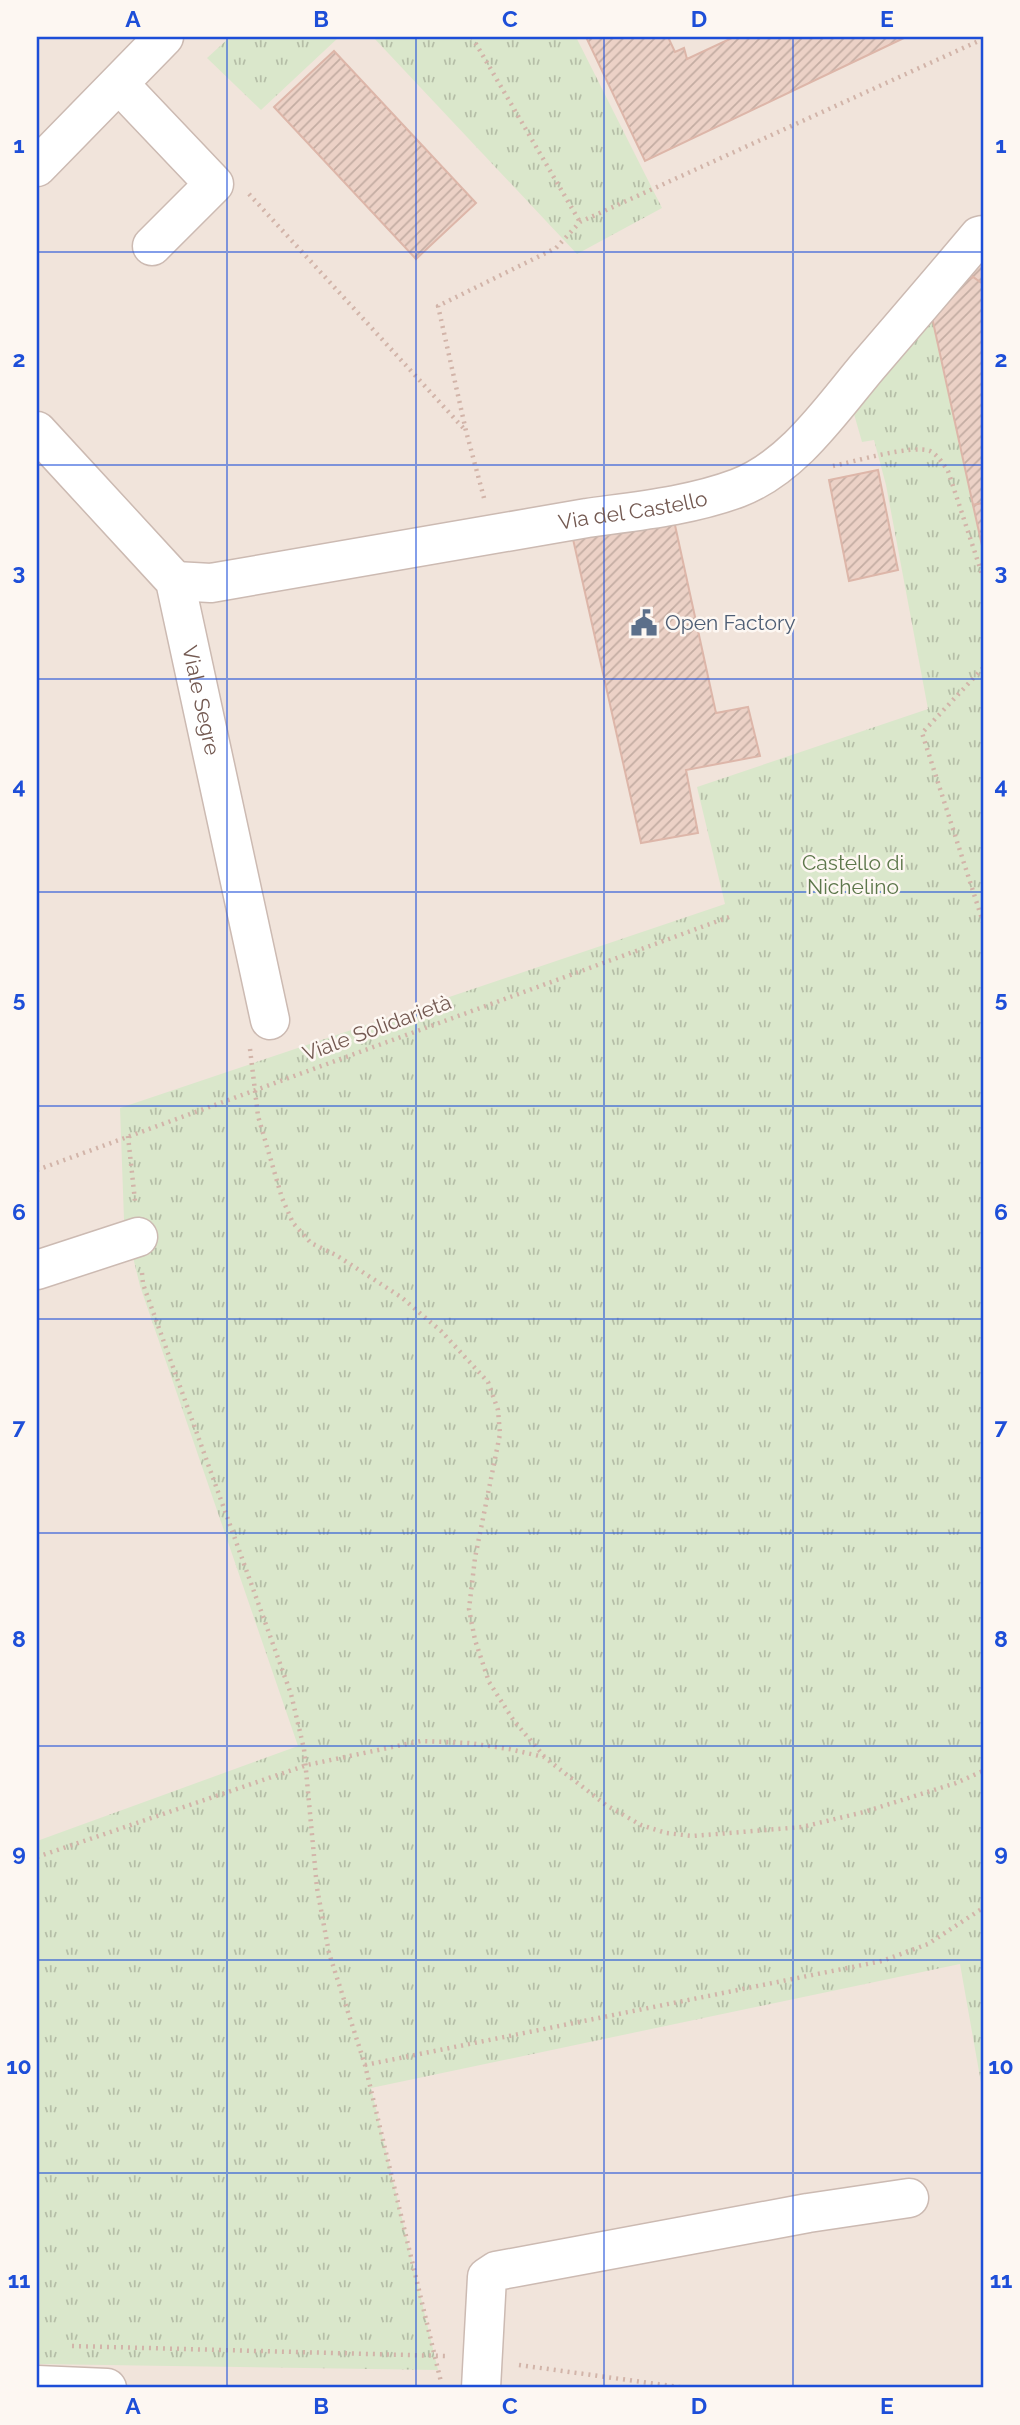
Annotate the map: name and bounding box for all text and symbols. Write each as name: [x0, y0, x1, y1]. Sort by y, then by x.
text: A: [125, 5, 141, 32]
text: B: [313, 5, 329, 32]
text: C: [502, 5, 518, 32]
text: D: [691, 5, 707, 32]
text: E: [880, 5, 894, 32]
text: 1: [13, 131, 25, 158]
text: 1: [995, 131, 1007, 158]
text: 2: [13, 345, 25, 372]
text: 2: [995, 345, 1007, 372]
street label: Via del Castello: [556, 485, 710, 535]
text: 3: [13, 558, 25, 585]
text: 3: [995, 558, 1007, 585]
public building icon: Open Factory: [629, 608, 659, 638]
place label: Open Factory: [665, 610, 796, 635]
street label: Viale Segre: [177, 643, 225, 757]
text: 4: [12, 772, 26, 799]
text: 4: [994, 772, 1008, 799]
park label: Castello di Nichelino: [802, 850, 904, 899]
text: 5: [13, 985, 26, 1012]
text: 5: [995, 985, 1008, 1012]
street label: Viale Solidarietà: [299, 989, 455, 1066]
text: 6: [12, 1198, 26, 1225]
text: 6: [994, 1198, 1008, 1225]
text: 7: [13, 1412, 26, 1439]
text: 7: [995, 1412, 1008, 1439]
text: 8: [12, 1625, 26, 1652]
text: 8: [994, 1625, 1008, 1652]
text: 9: [12, 1839, 26, 1866]
text: 9: [994, 1839, 1008, 1866]
text: 10: [6, 2052, 32, 2079]
text: 10: [988, 2052, 1014, 2079]
text: 11: [8, 2266, 30, 2293]
text: 11: [990, 2266, 1012, 2293]
text: A: [125, 2392, 141, 2419]
text: B: [313, 2392, 329, 2419]
text: C: [502, 2392, 518, 2419]
text: D: [691, 2392, 707, 2419]
text: E: [880, 2392, 894, 2419]

